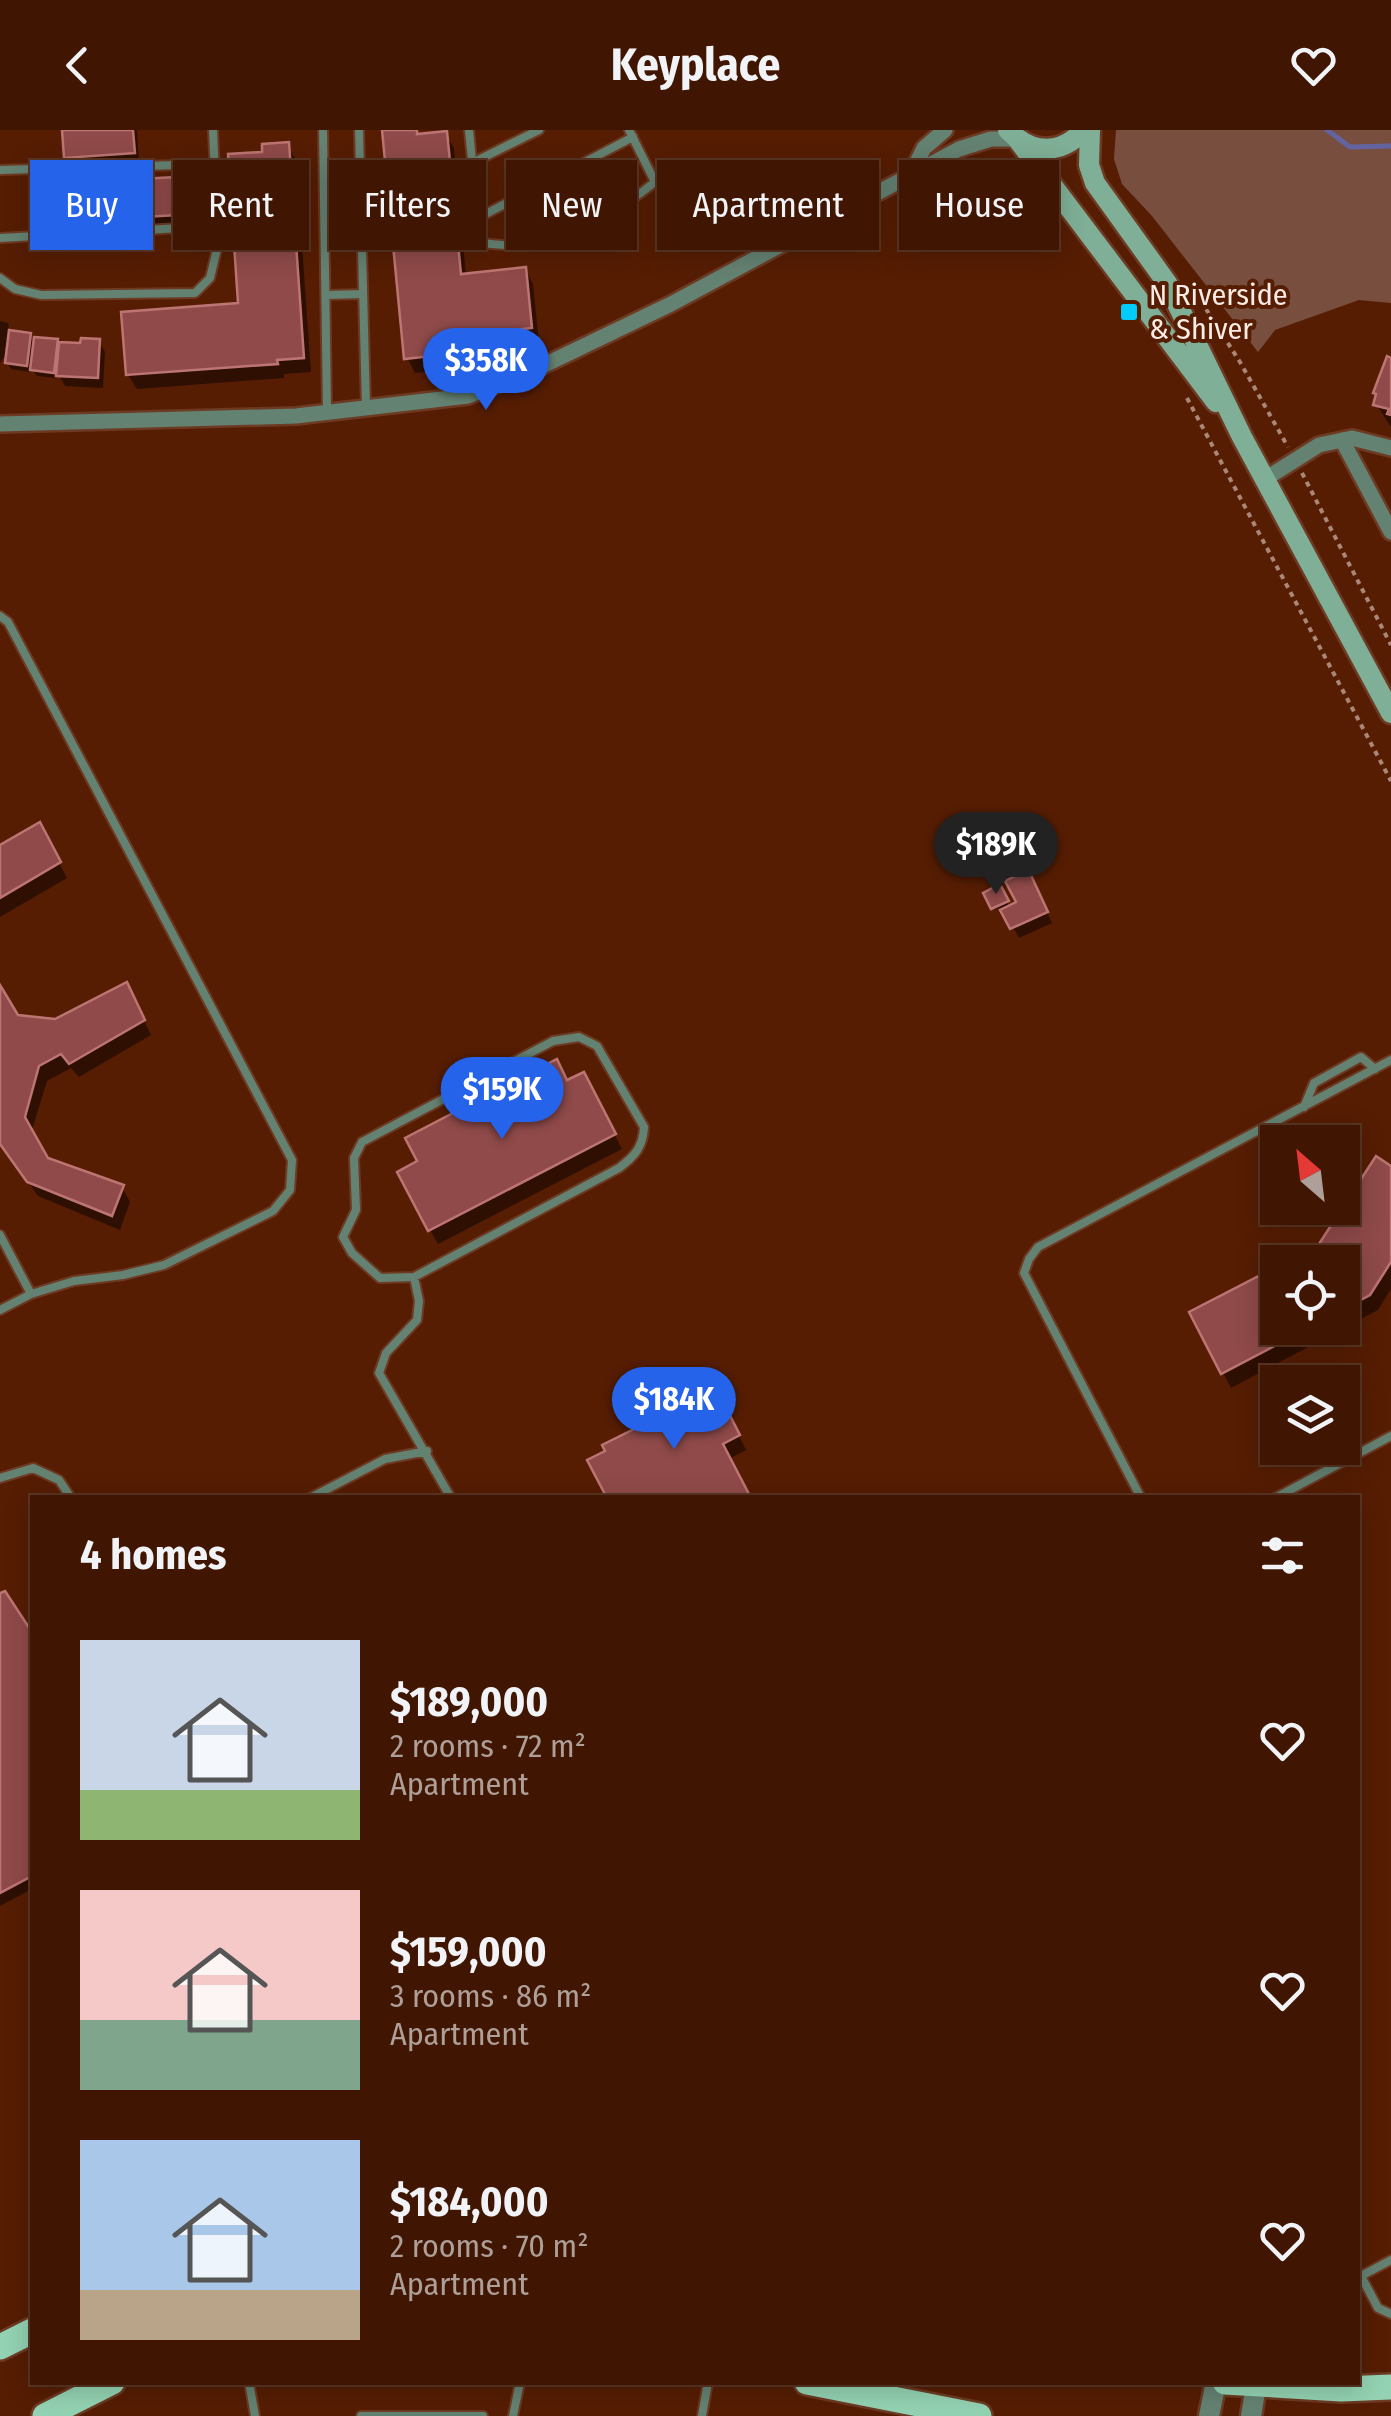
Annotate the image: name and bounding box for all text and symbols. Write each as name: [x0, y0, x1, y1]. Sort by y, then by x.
icon: back: [50, 38, 105, 93]
text: Keyplace: [611, 38, 780, 92]
icon: heart: [1286, 38, 1341, 93]
chip: Buy: [30, 160, 153, 250]
chip: Rent: [173, 160, 309, 250]
chip: Filters: [329, 160, 486, 250]
chip: New: [506, 160, 637, 250]
chip: Apartment: [657, 160, 879, 250]
chip: House: [899, 160, 1059, 250]
place label: N Riverside & Shiver: [1149, 277, 1288, 347]
marker: N Riverside & Shiver: [1118, 301, 1140, 323]
pin: $358K: [416, 328, 556, 413]
text: $358K: [445, 341, 527, 379]
pin: $189K: [926, 812, 1066, 897]
text: $189K: [956, 825, 1036, 863]
pin: $159K: [432, 1057, 572, 1142]
text: $159K: [463, 1070, 541, 1108]
north arrow: [1260, 1125, 1360, 1225]
map controls: [1260, 1125, 1360, 1465]
button: locate: [1260, 1245, 1360, 1345]
button: layers: [1260, 1365, 1360, 1465]
pin: $184K: [604, 1367, 744, 1452]
text: $184K: [634, 1380, 714, 1418]
icon: filters: [1255, 1528, 1310, 1583]
text: 4 homes: [80, 1530, 227, 1580]
text: $189,000: [390, 1677, 548, 1727]
icon: home: [160, 1680, 280, 1800]
icon: heart: [1255, 1713, 1310, 1768]
text: 2 rooms · 72 m²: [390, 1727, 586, 1765]
text: Apartment: [390, 1765, 529, 1803]
text: $159,000: [390, 1927, 547, 1977]
icon: home: [160, 1930, 280, 2050]
icon: heart: [1255, 1963, 1310, 2018]
text: 3 rooms · 86 m²: [390, 1977, 591, 2015]
text: Apartment: [390, 2015, 529, 2053]
text: $184,000: [390, 2177, 549, 2227]
icon: home: [160, 2180, 280, 2300]
icon: heart: [1255, 2213, 1310, 2268]
text: 2 rooms · 70 m²: [390, 2227, 589, 2265]
text: Apartment: [390, 2265, 529, 2303]

